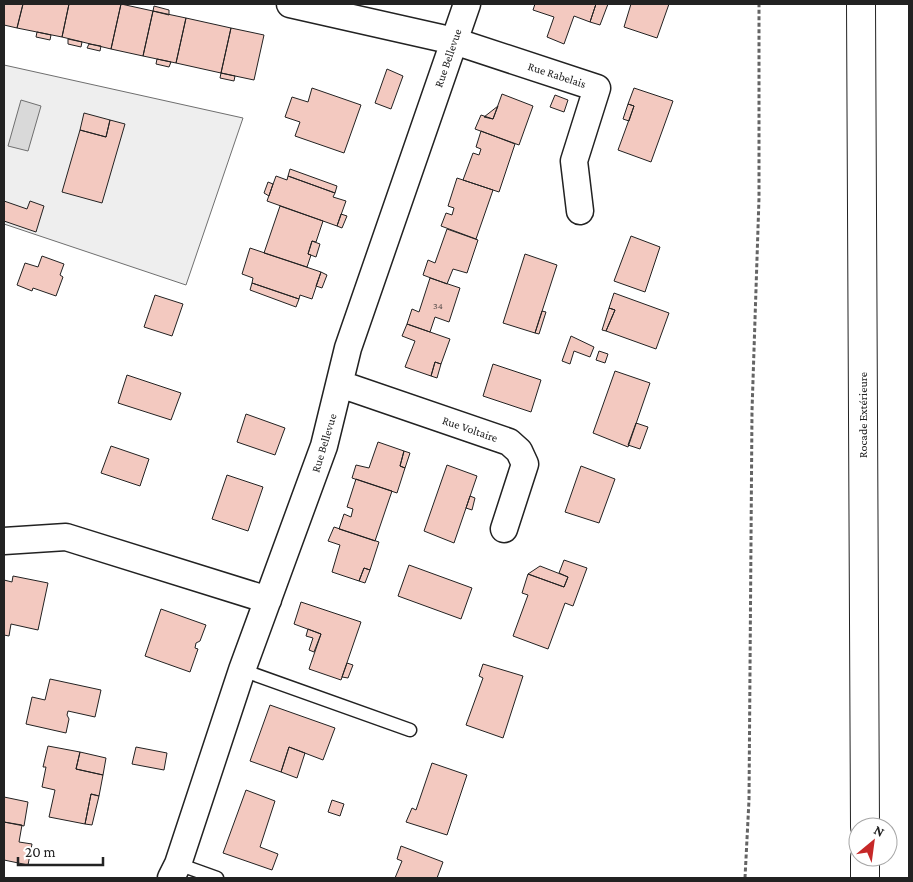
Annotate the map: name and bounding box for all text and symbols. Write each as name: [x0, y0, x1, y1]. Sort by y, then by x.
street label: Rue Bellevue: [431, 27, 465, 89]
street label: Rue Rabelais: [526, 59, 588, 91]
house number: 34: [433, 300, 443, 311]
street label: Rocade Extérieure: [856, 372, 870, 458]
street label: Rue Bellevue: [308, 412, 340, 474]
street label: Rue Voltaire: [440, 413, 500, 445]
north arrow: [848, 817, 898, 867]
text: N: [871, 821, 888, 840]
scale bar: [18, 834, 102, 866]
text: 20 m: [25, 844, 56, 860]

